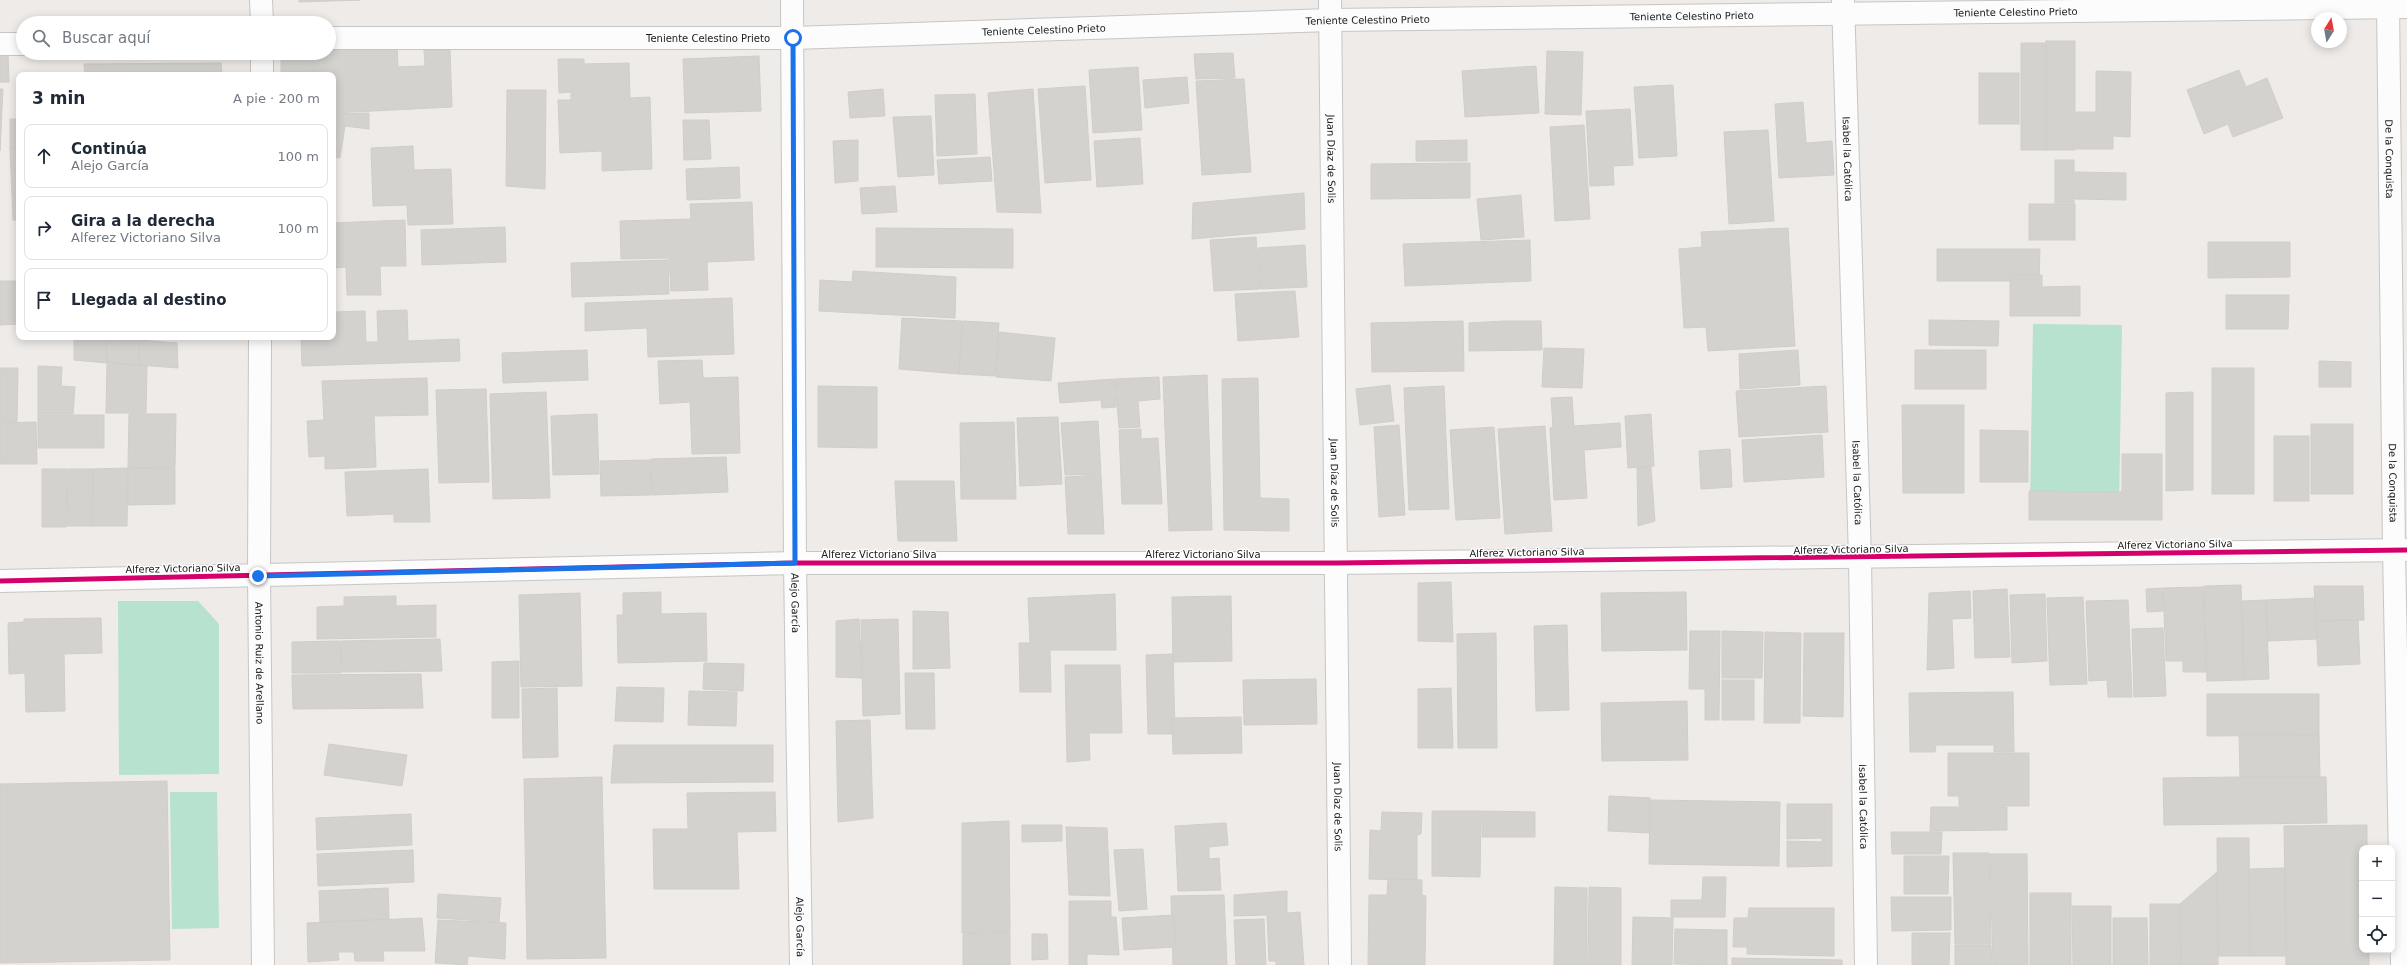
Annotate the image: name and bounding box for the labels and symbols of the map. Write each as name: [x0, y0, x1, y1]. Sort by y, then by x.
street label: Teniente Celestino Prieto: [1953, 6, 2078, 18]
street label: Teniente Celestino Prieto: [1629, 10, 1754, 22]
north arrow: [2311, 12, 2347, 48]
street label: Teniente Celestino Prieto: [1304, 14, 1430, 27]
street label: Teniente Celestino Prieto: [981, 23, 1106, 38]
route start: [784, 29, 802, 47]
street label: Teniente Celestino Prieto: [645, 33, 770, 44]
street label: Juan Díaz de Solis: [1325, 113, 1337, 204]
street label: Isabel la Católica: [1841, 116, 1854, 202]
street label: De la Conquista: [2383, 119, 2395, 199]
street label: Juan Díaz de Solis: [1329, 437, 1340, 528]
street label: Isabel la Católica: [1850, 440, 1864, 526]
street label: De la Conquista: [2387, 443, 2399, 523]
street label: Alferez Victoriano Silva: [2117, 538, 2233, 551]
street label: Alferez Victoriano Silva: [1793, 543, 1909, 556]
street label: Alferez Victoriano Silva: [1469, 546, 1585, 559]
street label: Alferez Victoriano Silva: [821, 549, 937, 560]
street label: Alferez Victoriano Silva: [1145, 549, 1261, 560]
street label: Alferez Victoriano Silva: [125, 562, 241, 575]
route end: [249, 567, 267, 585]
street label: Alejo García: [789, 573, 801, 633]
street label: Antonio Ruiz de Arellano: [253, 602, 266, 724]
street label: Juan Díaz de Solis: [1332, 761, 1344, 852]
street label: Isabel la Católica: [1857, 764, 1869, 849]
street label: Alejo García: [794, 897, 806, 957]

